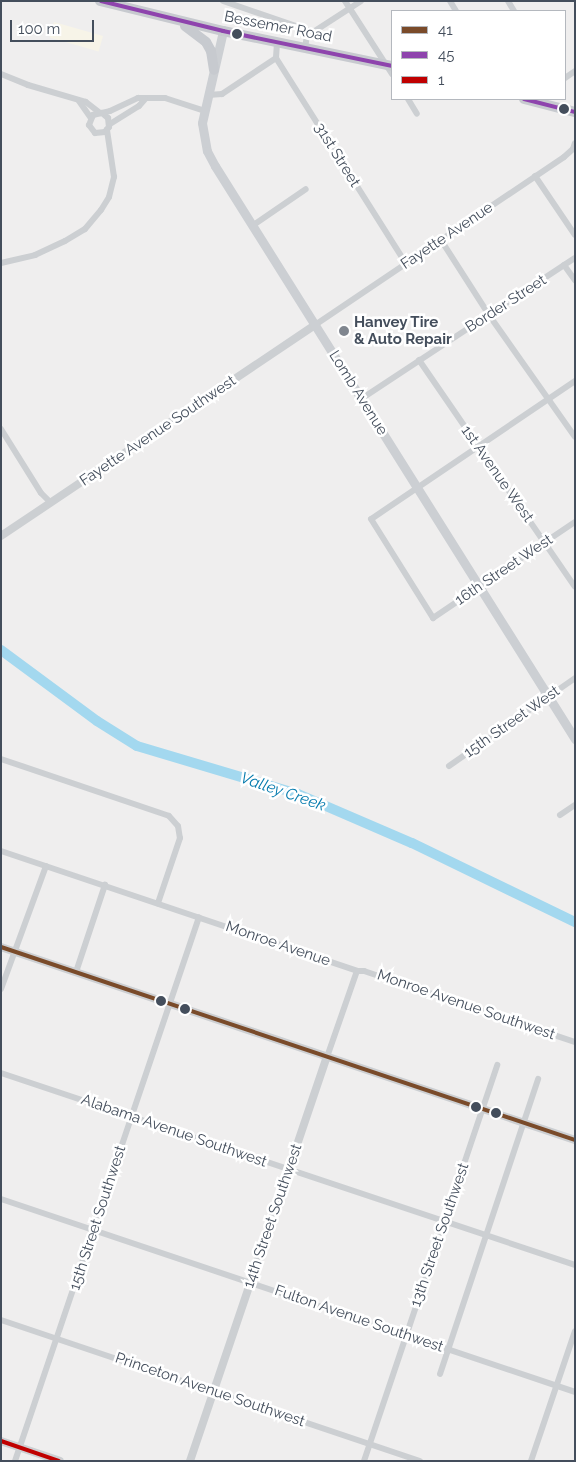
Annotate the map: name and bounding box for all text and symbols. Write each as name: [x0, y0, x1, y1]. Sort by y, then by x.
street label: Bessemer Road: [222, 8, 334, 46]
scale bar: [12, 10, 96, 42]
legend: [391, 10, 566, 100]
text: 100 m: [18, 20, 60, 38]
text: 41: [438, 21, 453, 39]
unlabelled marker: [232, 29, 242, 39]
text: 45: [438, 46, 454, 64]
text: 1: [438, 71, 444, 89]
unlabelled marker: [559, 104, 569, 114]
street label: 31st Street: [310, 120, 364, 190]
street label: Fayette Avenue: [397, 198, 497, 274]
street label: Border Street: [462, 271, 550, 337]
place label: Hanvey Tire & Auto Repair: [354, 313, 452, 348]
marker: Hanvey Tire & Auto Repair: [338, 325, 350, 337]
street label: Lomb Avenue: [325, 347, 391, 439]
street label: Fayette Avenue Southwest: [76, 372, 240, 490]
street label: 1st Avenue West: [457, 422, 537, 526]
street label: 16th Street West: [452, 531, 556, 609]
street label: 15th Street West: [460, 682, 564, 762]
water label: Valley Creek: [238, 768, 328, 816]
street label: Monroe Avenue: [223, 918, 333, 970]
street label: Monroe Avenue Southwest: [375, 966, 557, 1044]
unlabelled marker: [156, 996, 166, 1006]
unlabelled marker: [180, 1004, 190, 1014]
street label: Alabama Avenue Southwest: [79, 1091, 269, 1171]
unlabelled marker: [471, 1102, 481, 1112]
unlabelled marker: [491, 1108, 501, 1118]
street label: 14th Street Southwest: [240, 1142, 306, 1290]
street label: 15th Street Southwest: [66, 1143, 130, 1293]
street label: 13th Street Southwest: [407, 1161, 473, 1309]
street label: Fulton Avenue Southwest: [272, 1282, 446, 1356]
street label: Princeton Avenue Southwest: [113, 1349, 307, 1431]

